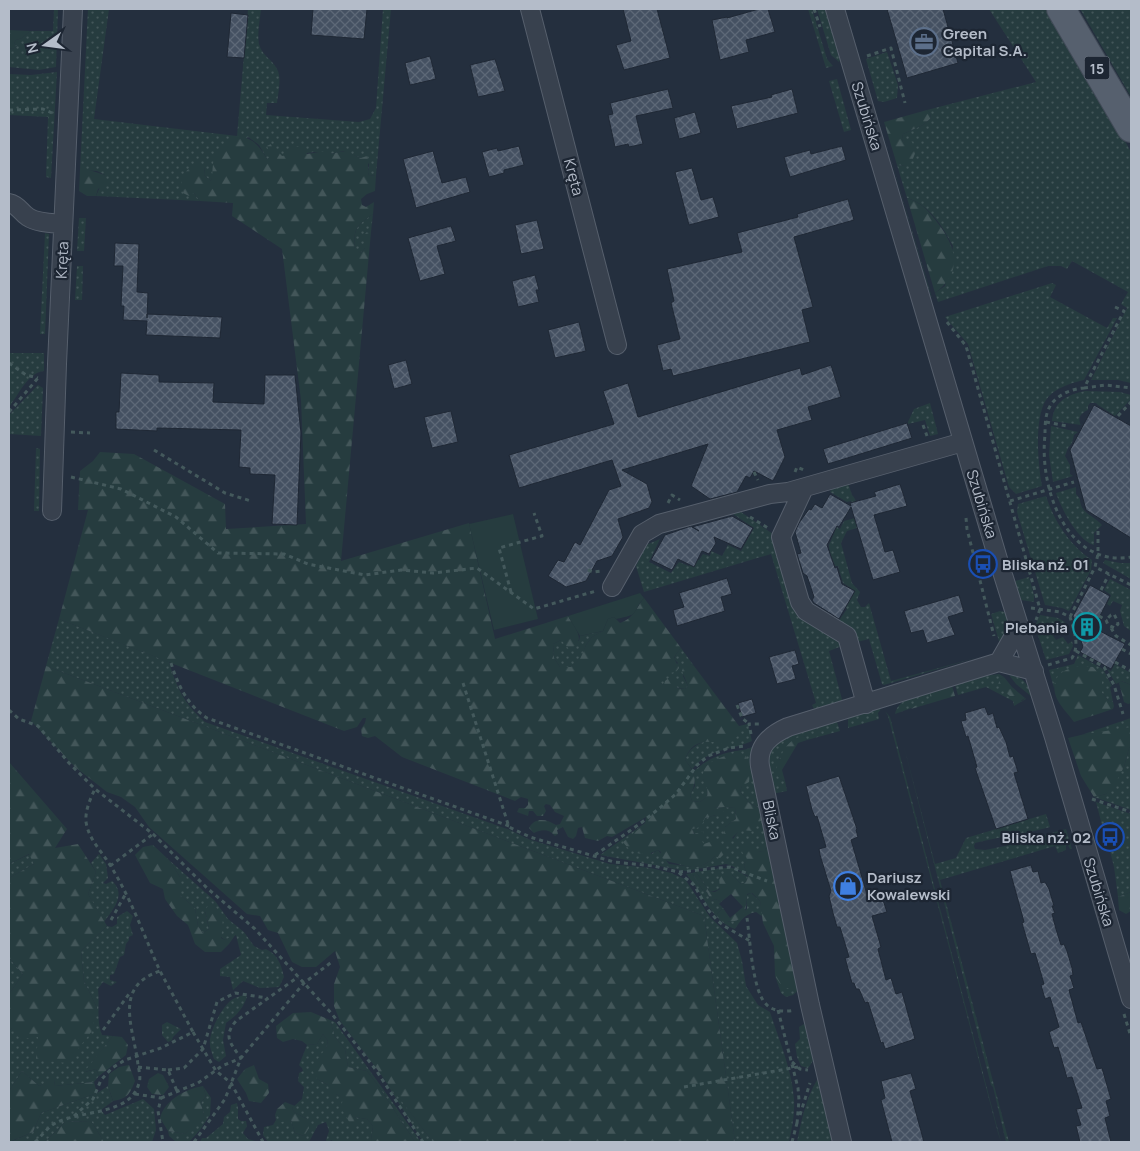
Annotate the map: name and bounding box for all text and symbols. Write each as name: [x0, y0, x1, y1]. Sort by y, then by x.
north arrow: [20, 20, 70, 70]
place label: Green Capital S.A.: [943, 23, 1027, 61]
office icon: Green Capital S.A.: [909, 27, 939, 57]
text: N: [21, 41, 42, 55]
road number: 15: [1084, 56, 1110, 80]
street label: Szubińska: [847, 79, 887, 153]
street label: Kręta: [559, 156, 589, 198]
street label: Kręta: [51, 241, 73, 279]
street label: Szubińska: [962, 467, 1002, 541]
bus stop icon: Bliska nż. 01: [968, 549, 998, 579]
place label: Bliska nż. 01: [1002, 554, 1089, 575]
building icon: Plebania: [1072, 612, 1102, 642]
place label: Plebania: [1005, 617, 1068, 638]
street label: Bliska: [758, 798, 786, 842]
bus stop icon: Bliska nż. 02: [1095, 822, 1125, 852]
place label: Bliska nż. 02: [1002, 827, 1091, 848]
street label: Szubińska: [1079, 855, 1119, 929]
place label: Dariusz Kowalewski: [867, 867, 950, 905]
shop icon: Dariusz Kowalewski: [833, 871, 863, 901]

